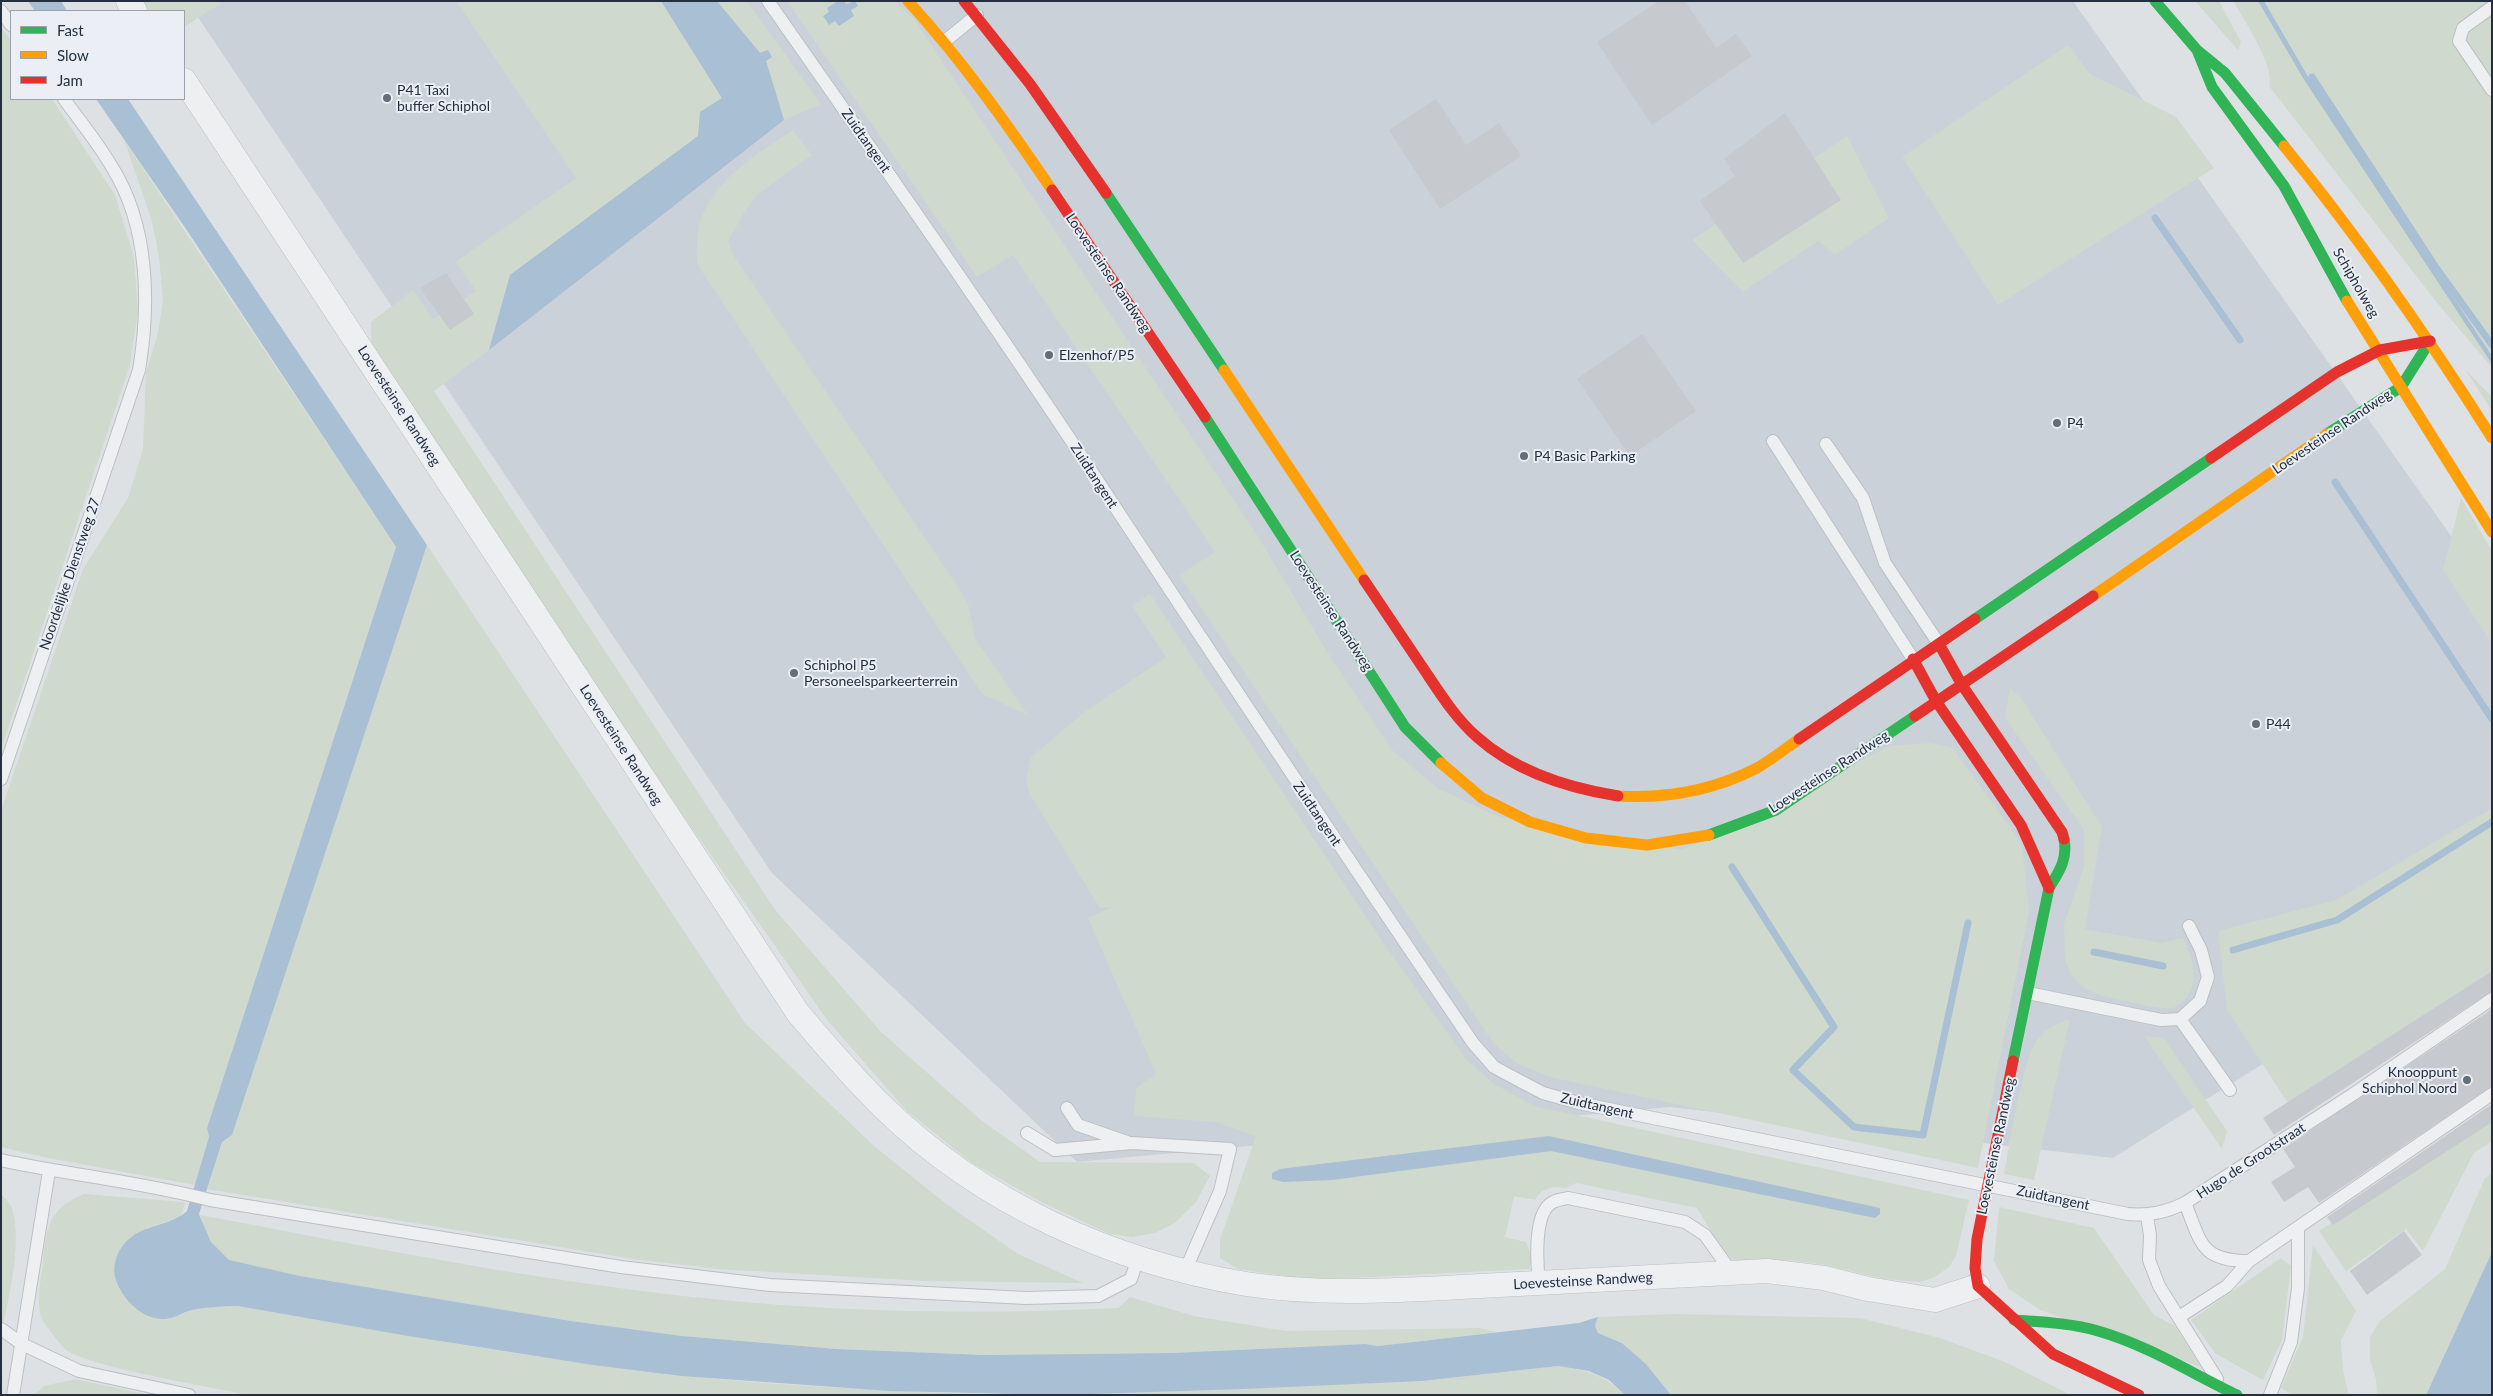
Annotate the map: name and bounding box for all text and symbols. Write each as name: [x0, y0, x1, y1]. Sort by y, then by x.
legend: [10, 10, 185, 100]
text: Fast: [57, 21, 84, 39]
text: Slow: [57, 46, 89, 64]
text: Jam: [57, 71, 83, 89]
place label: P41 Taxi buffer Schiphol: [397, 82, 490, 114]
marker: P41 Taxi buffer Schiphol: [381, 92, 393, 104]
street label: Zuidtangent: [838, 106, 894, 176]
street label: Loevesteinse Randweg: [1062, 210, 1154, 336]
street label: Schipholweg: [2329, 245, 2383, 321]
street label: Loevesteinse Randweg: [354, 343, 444, 469]
place label: Elzenhof/P5: [1059, 347, 1135, 363]
marker: Elzenhof/P5: [1043, 349, 1055, 361]
street label: Loevesteinse Randweg: [2269, 386, 2395, 478]
place label: P4: [2067, 415, 2084, 431]
marker: P4: [2051, 417, 2063, 429]
street label: Zuidtangent: [1067, 440, 1121, 512]
place label: P4 Basic Parking: [1534, 448, 1635, 464]
marker: P4 Basic Parking: [1518, 450, 1530, 462]
street label: Noordelijke Dienstweg 27: [36, 496, 104, 652]
street label: Loevesteinse Randweg: [1286, 548, 1376, 674]
place label: Schiphol P5 Personeelsparkeerterrein: [804, 657, 958, 690]
marker: Schiphol P5 Personeelsparkeerterrein: [788, 667, 800, 679]
street label: Loevesteinse Randweg: [576, 682, 666, 808]
place label: P44: [2266, 716, 2291, 732]
marker: P44: [2250, 718, 2262, 730]
street label: Loevesteinse Randweg: [1766, 727, 1892, 817]
street label: Zuidtangent: [1289, 779, 1345, 849]
place label: Knooppunt Schiphol Noord: [2362, 1064, 2457, 1096]
marker: Knooppunt Schiphol Noord: [2461, 1074, 2473, 1086]
street label: Loevesteinse Randweg: [1973, 1076, 2019, 1216]
street label: Zuidtangent: [1559, 1089, 1635, 1123]
street label: Hugo de Grootstraat: [2193, 1120, 2309, 1202]
street label: Zuidtangent: [2015, 1182, 2091, 1214]
street label: Loevesteinse Randweg: [1513, 1269, 1653, 1293]

